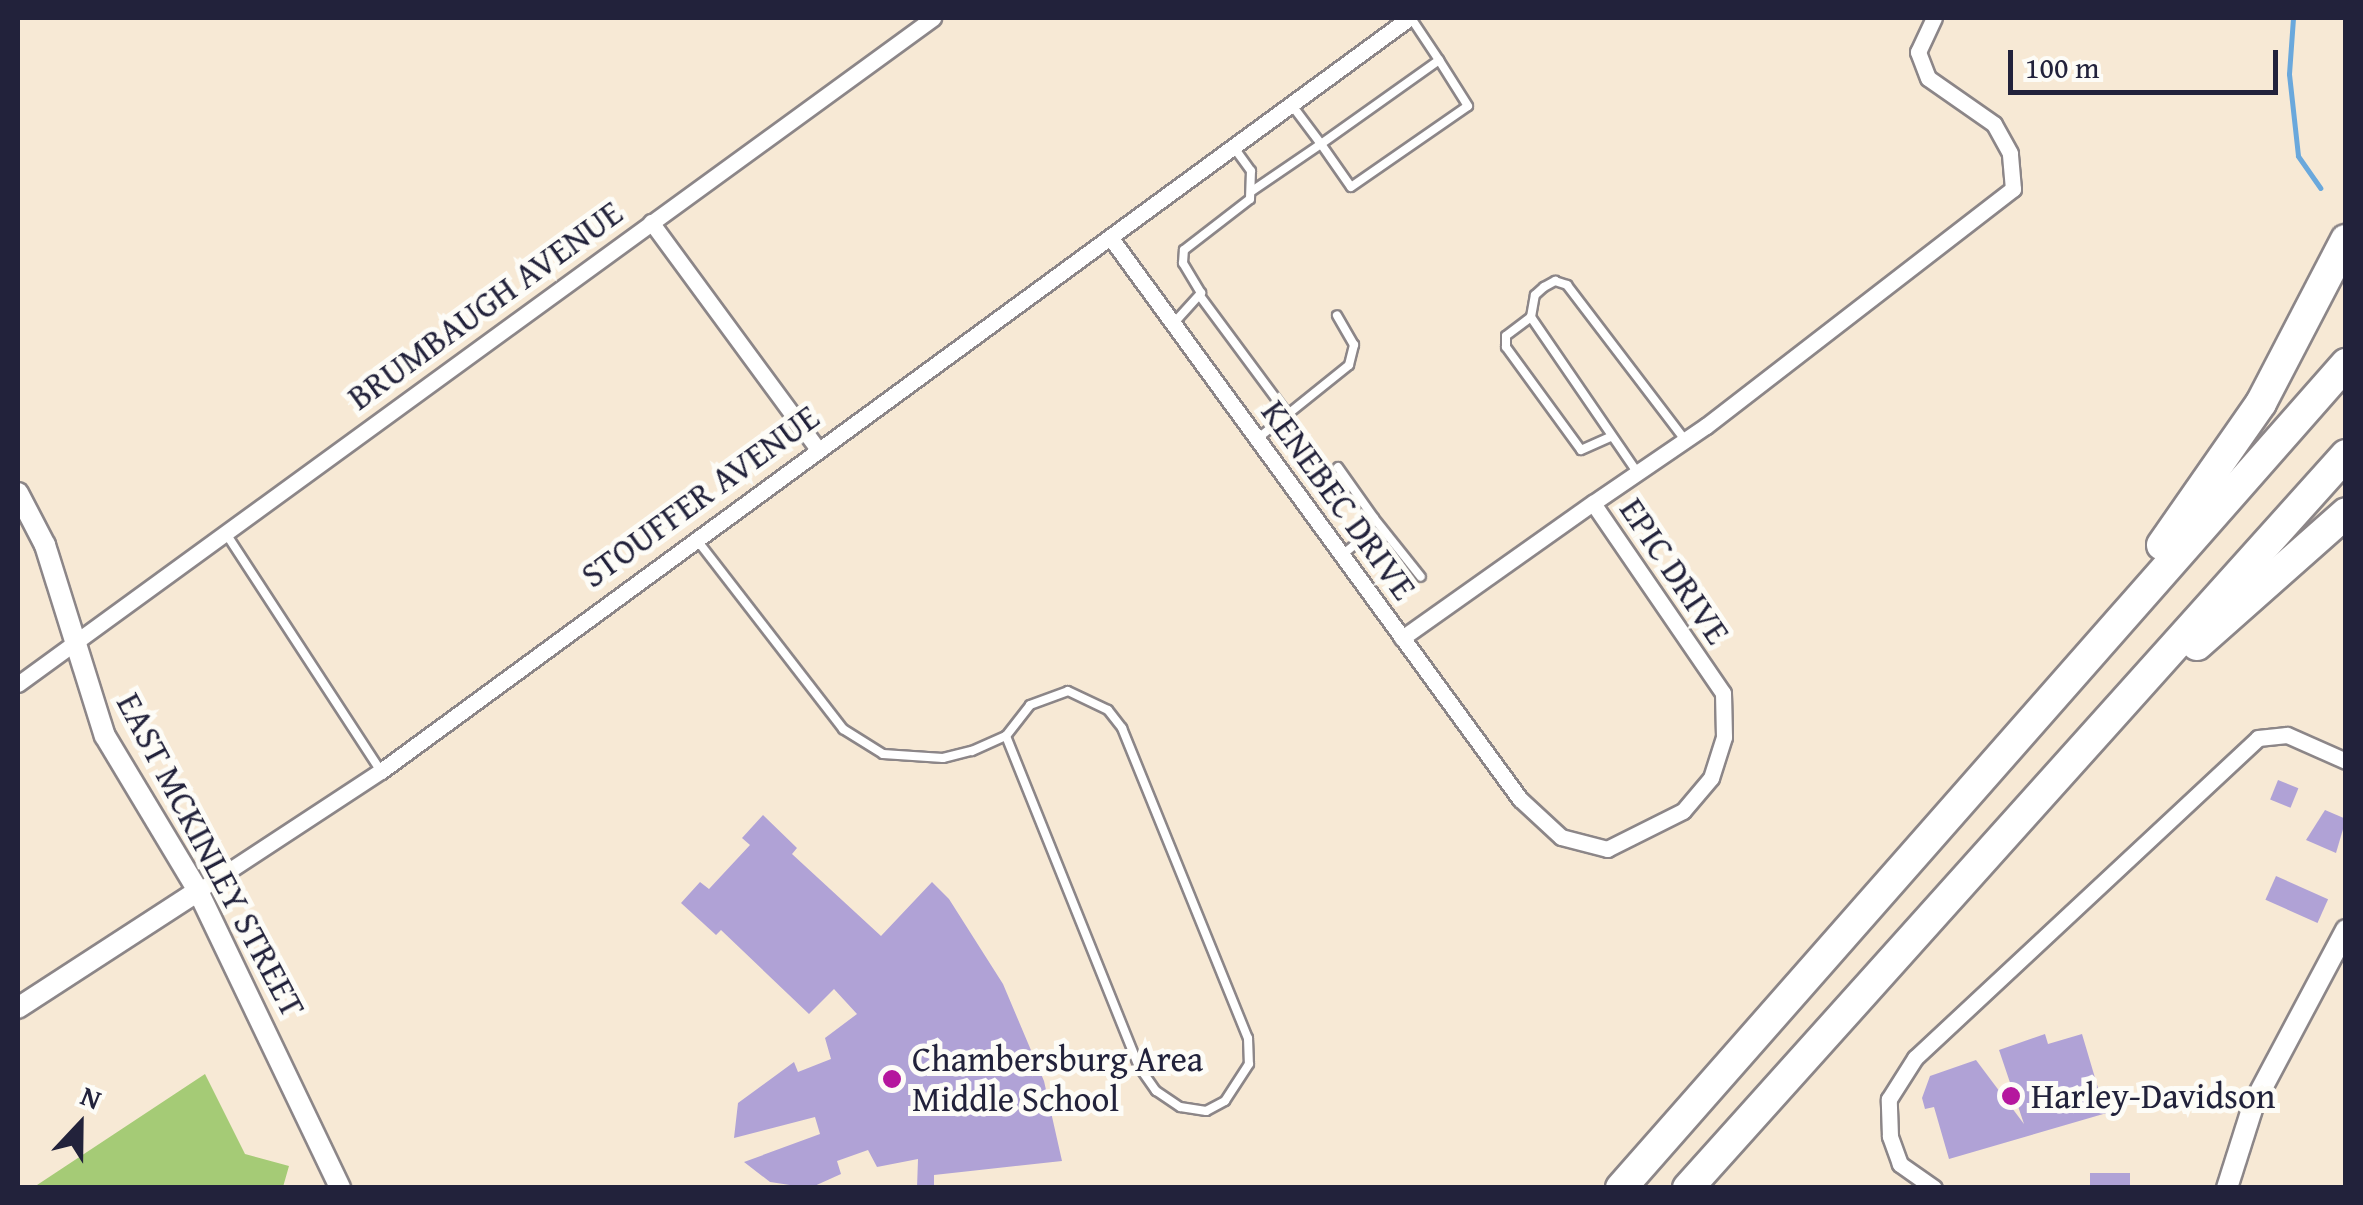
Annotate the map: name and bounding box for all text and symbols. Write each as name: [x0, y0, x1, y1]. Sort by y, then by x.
scale bar: [2013, 30, 2283, 92]
text: 100 m: [2025, 45, 2099, 89]
street label: BRUMBAUGH AVENUE: [340, 191, 630, 419]
street label: KENEBEC DRIVE: [1253, 392, 1425, 608]
street label: STOUFFER AVENUE: [573, 396, 827, 596]
street label: EPIC DRIVE: [1611, 490, 1739, 652]
street label: EAST MCKINLEY STREET: [108, 686, 314, 1024]
place label: Chambersburg Area Middle School: [912, 1038, 1203, 1120]
marker: Chambersburg Area Middle School: [881, 1068, 903, 1090]
text: N: [75, 1074, 108, 1119]
north arrow: [30, 1075, 130, 1175]
place label: Harley-Davidson: [2031, 1075, 2276, 1117]
marker: Harley-Davidson: [2000, 1085, 2022, 1107]

